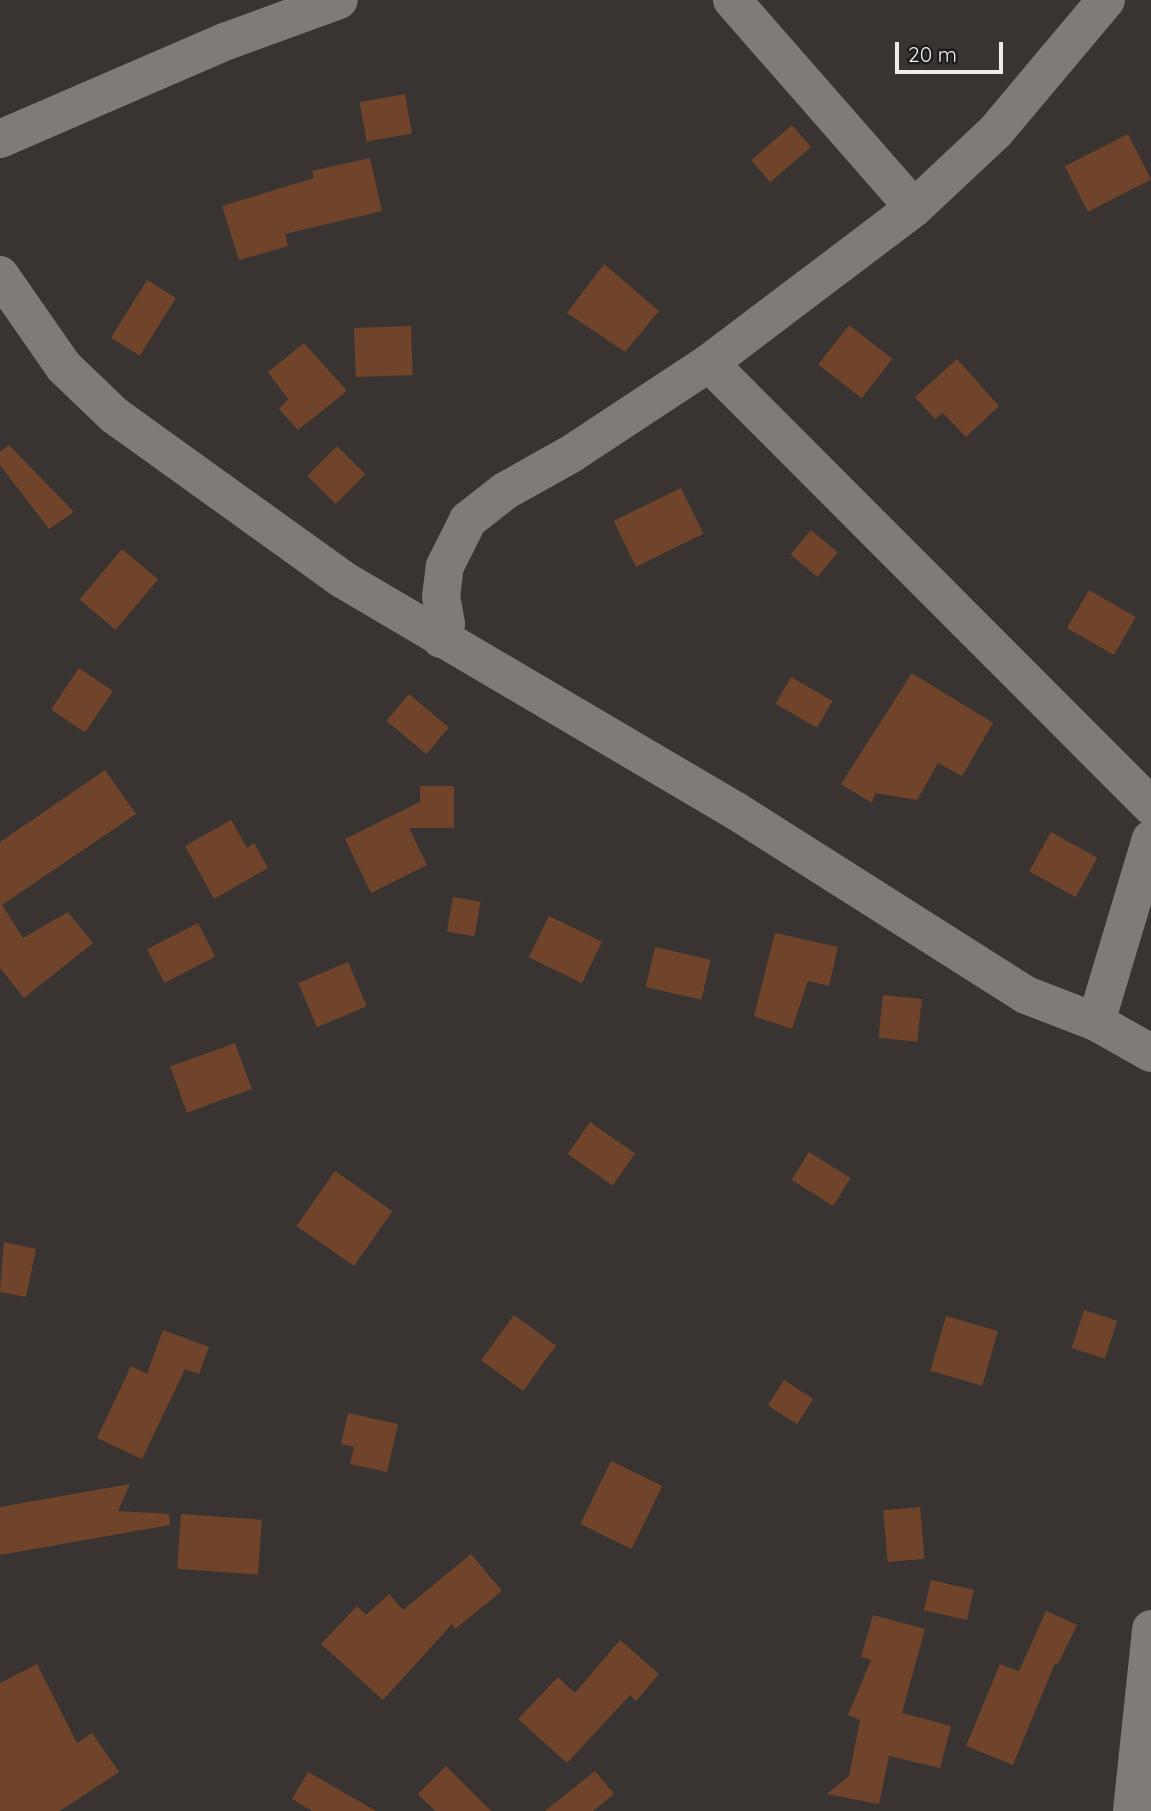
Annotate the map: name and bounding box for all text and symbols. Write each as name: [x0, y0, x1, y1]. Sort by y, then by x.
scale bar: [899, 28, 1007, 72]
text: 20 m: [908, 41, 957, 67]

